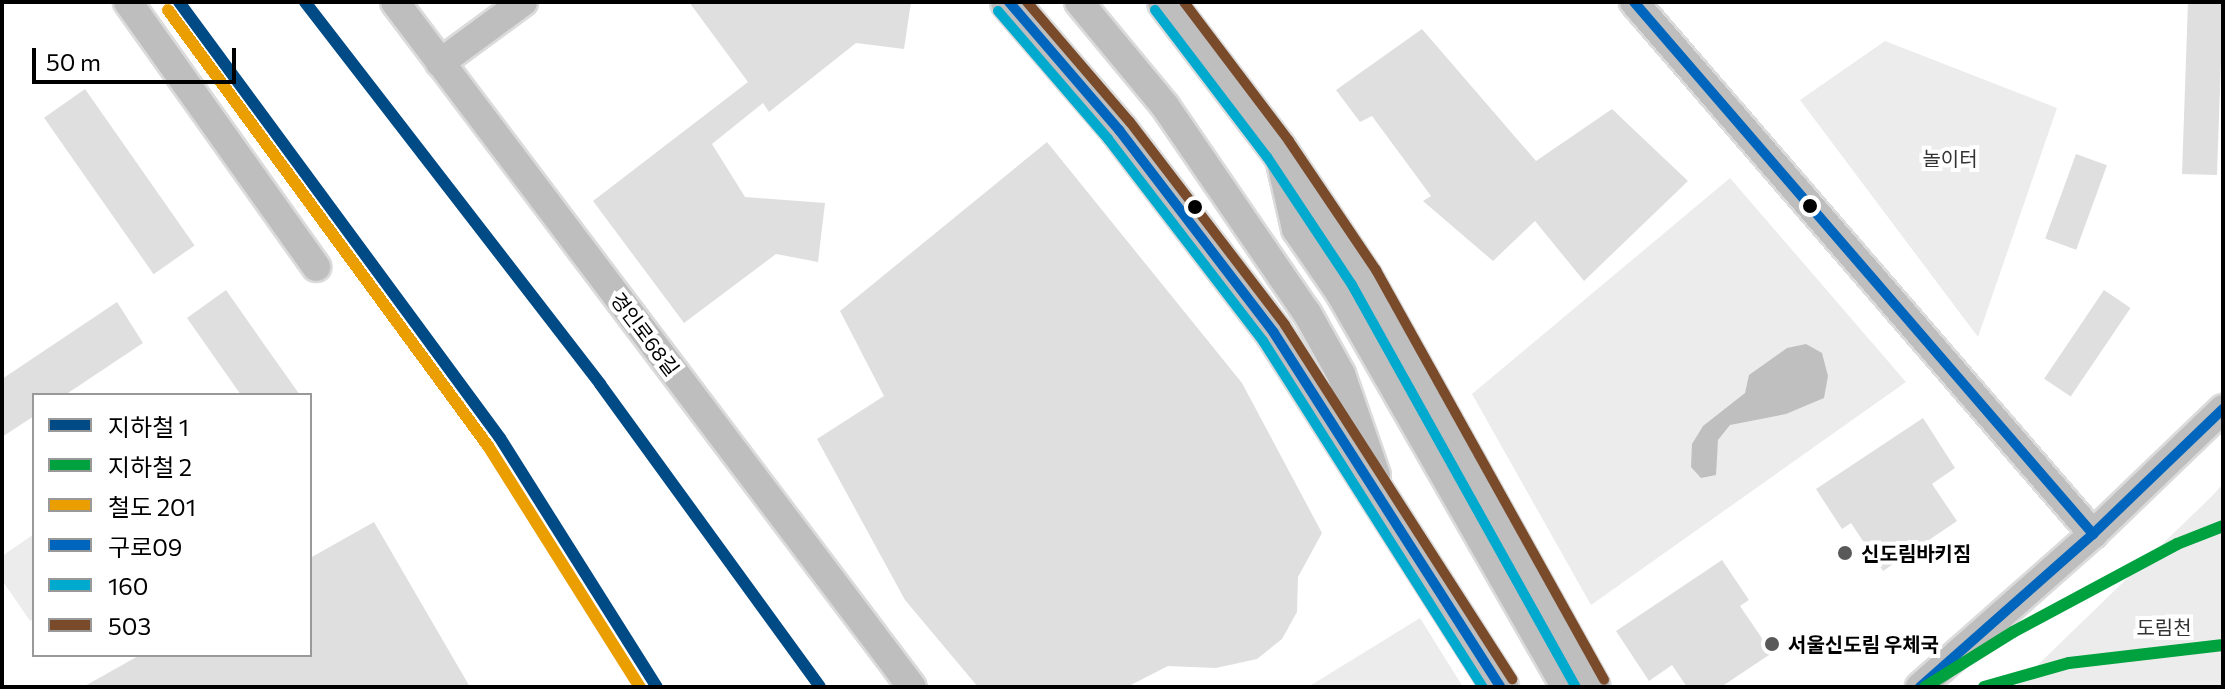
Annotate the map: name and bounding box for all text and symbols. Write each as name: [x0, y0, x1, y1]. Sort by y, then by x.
scale bar: [36, 32, 240, 82]
text: 50 m: [46, 47, 101, 76]
park label: 놀이터: [1922, 146, 1978, 170]
unlabelled marker: [1802, 198, 1818, 214]
unlabelled marker: [1187, 199, 1203, 215]
street label: 경인로68길: [606, 288, 684, 380]
legend: [32, 393, 312, 657]
text: 지하철 1: [108, 412, 189, 441]
text: 지하철 2: [108, 452, 192, 481]
text: 철도 201: [108, 492, 196, 521]
text: 구로09: [108, 532, 182, 561]
place label: 신도림바키짐: [1861, 541, 1971, 565]
marker: 신도림바키짐: [1836, 544, 1854, 562]
text: 160: [108, 571, 149, 600]
text: 503: [108, 611, 151, 640]
park label: 도림천: [2136, 615, 2192, 639]
place label: 서울신도림 우체국: [1788, 632, 1939, 656]
marker: 서울신도림 우체국: [1763, 635, 1781, 653]

